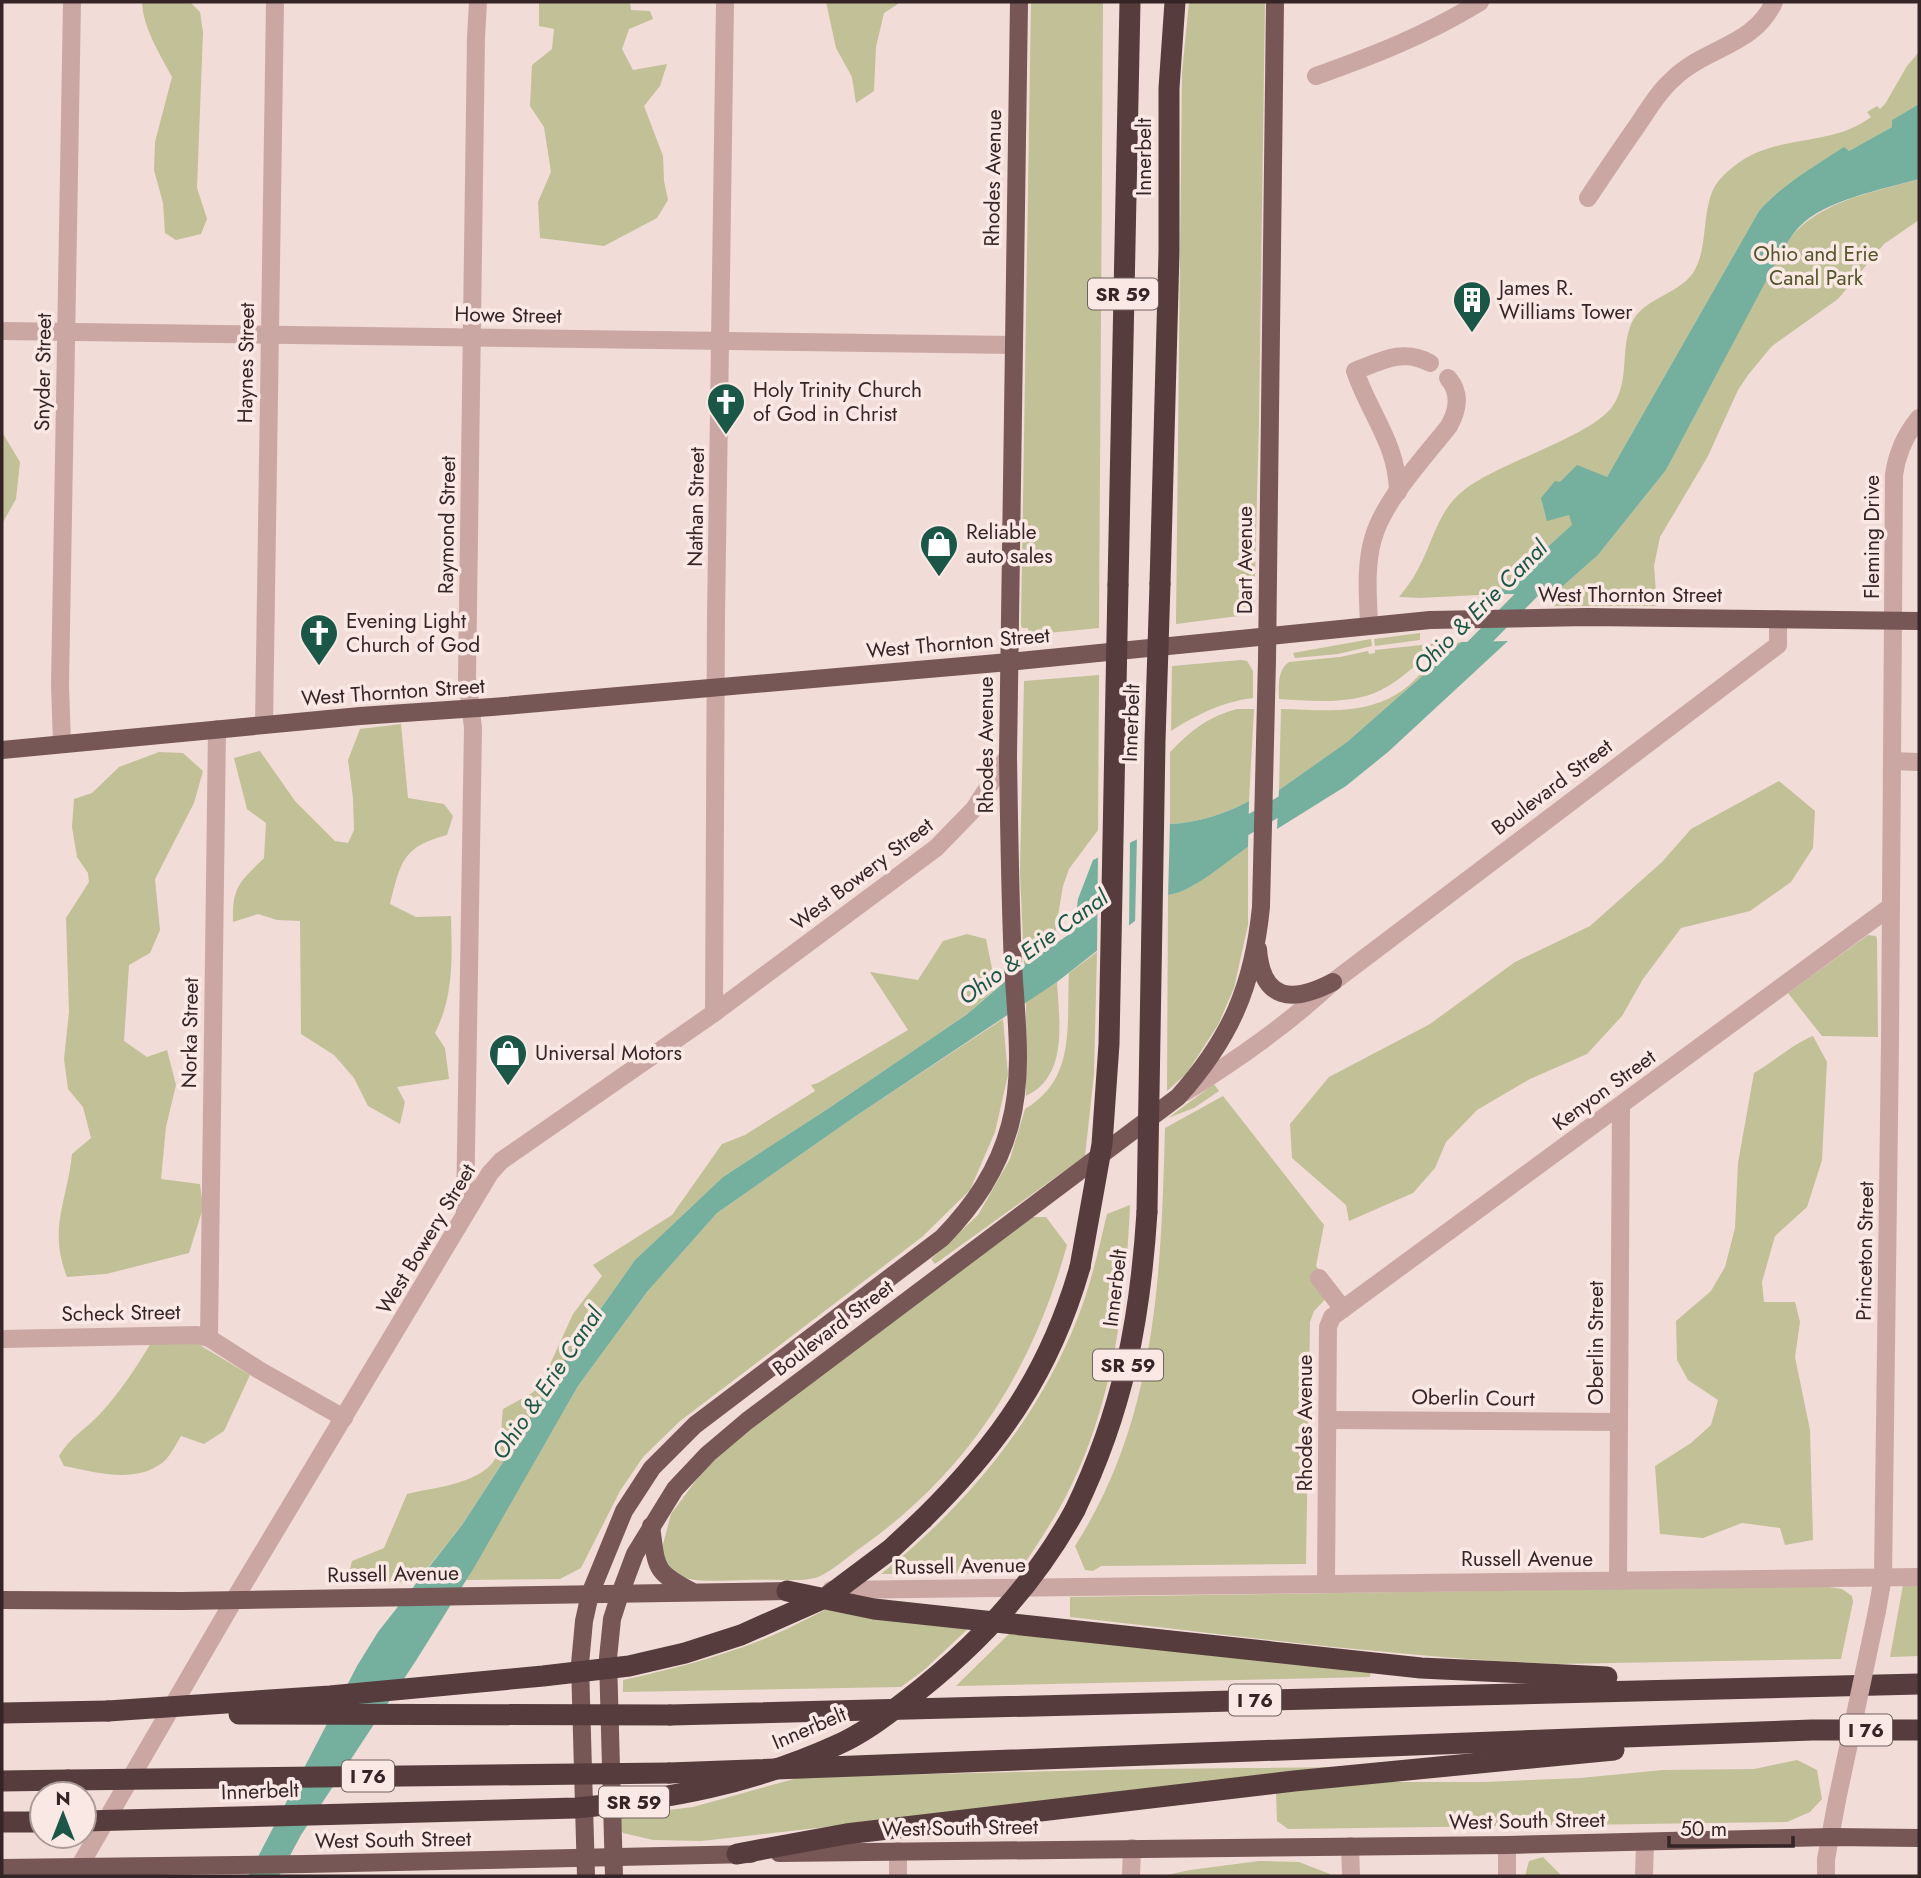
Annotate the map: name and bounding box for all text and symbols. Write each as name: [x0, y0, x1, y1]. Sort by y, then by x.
street label: Rhodes Avenue: [977, 109, 1009, 247]
street label: Innerbelt: [1129, 118, 1159, 196]
park label: Ohio and Erie Canal Park: [1753, 239, 1879, 293]
place label: James R. Williams Tower: [1496, 273, 1633, 327]
road number: SR 59: [1088, 278, 1158, 310]
building icon: James R. Williams Tower: [1451, 279, 1493, 334]
street label: Howe Street: [454, 299, 562, 331]
street label: Haynes Street: [230, 302, 262, 424]
street label: Snyder Street: [27, 313, 59, 431]
place label: Holy Trinity Church of God in Christ: [753, 375, 922, 429]
church icon: Holy Trinity Church of God in Christ: [705, 381, 747, 436]
street label: Nathan Street: [680, 447, 712, 567]
street label: Raymond Street: [431, 456, 463, 594]
street label: Fleming Drive: [1857, 475, 1887, 599]
street label: Dart Avenue: [1230, 506, 1260, 614]
place label: Reliable auto sales: [966, 517, 1053, 571]
shop icon: Reliable auto sales: [918, 523, 960, 578]
water label: Ohio & Erie Canal: [1405, 531, 1556, 682]
street label: West Thornton Street: [1538, 580, 1722, 610]
place label: Evening Light Church of God: [346, 606, 480, 660]
church icon: Evening Light Church of God: [298, 612, 340, 667]
street label: West Thornton Street: [865, 620, 1051, 666]
street label: West Thornton Street: [300, 671, 486, 713]
street label: Rhodes Avenue: [971, 676, 1001, 814]
street label: Innerbelt: [1115, 684, 1147, 762]
street label: Boulevard Street: [1485, 732, 1619, 842]
street label: West Bowery Street: [785, 811, 939, 937]
water label: Ohio & Erie Canal: [951, 880, 1116, 1013]
street label: Norka Street: [174, 977, 206, 1089]
shop icon: Universal Motors: [487, 1032, 529, 1087]
place label: Universal Motors: [535, 1038, 682, 1068]
street label: Kenyon Street: [1546, 1042, 1662, 1138]
street label: West Bowery Street: [369, 1158, 483, 1320]
street label: Princeton Street: [1849, 1181, 1881, 1321]
street label: Innerbelt: [1095, 1248, 1135, 1328]
street label: Boulevard Street: [766, 1273, 900, 1383]
street label: Oberlin Street: [1581, 1281, 1611, 1405]
street label: Scheck Street: [61, 1297, 181, 1329]
water label: Ohio & Erie Canal: [483, 1299, 611, 1466]
road number: SR 59: [1093, 1350, 1163, 1380]
street label: Rhodes Avenue: [1290, 1354, 1320, 1492]
street label: Oberlin Court: [1411, 1382, 1535, 1414]
street label: Russell Avenue: [1461, 1544, 1593, 1574]
street label: Russell Avenue: [894, 1550, 1026, 1582]
street label: Russell Avenue: [327, 1558, 459, 1590]
road number: I 76: [1229, 1684, 1281, 1716]
street label: Innerbelt: [767, 1699, 851, 1757]
road number: I 76: [1840, 1714, 1892, 1746]
road number: I 76: [342, 1760, 394, 1792]
street label: Innerbelt: [221, 1775, 299, 1807]
north arrow: [28, 1780, 98, 1850]
text: N: [55, 1785, 71, 1812]
road number: SR 59: [599, 1786, 669, 1818]
scale bar: [1669, 1804, 1793, 1848]
street label: West South Street: [1449, 1805, 1605, 1837]
street label: West South Street: [882, 1812, 1038, 1844]
text: 50 m: [1680, 1814, 1727, 1844]
street label: West South Street: [315, 1824, 471, 1856]

